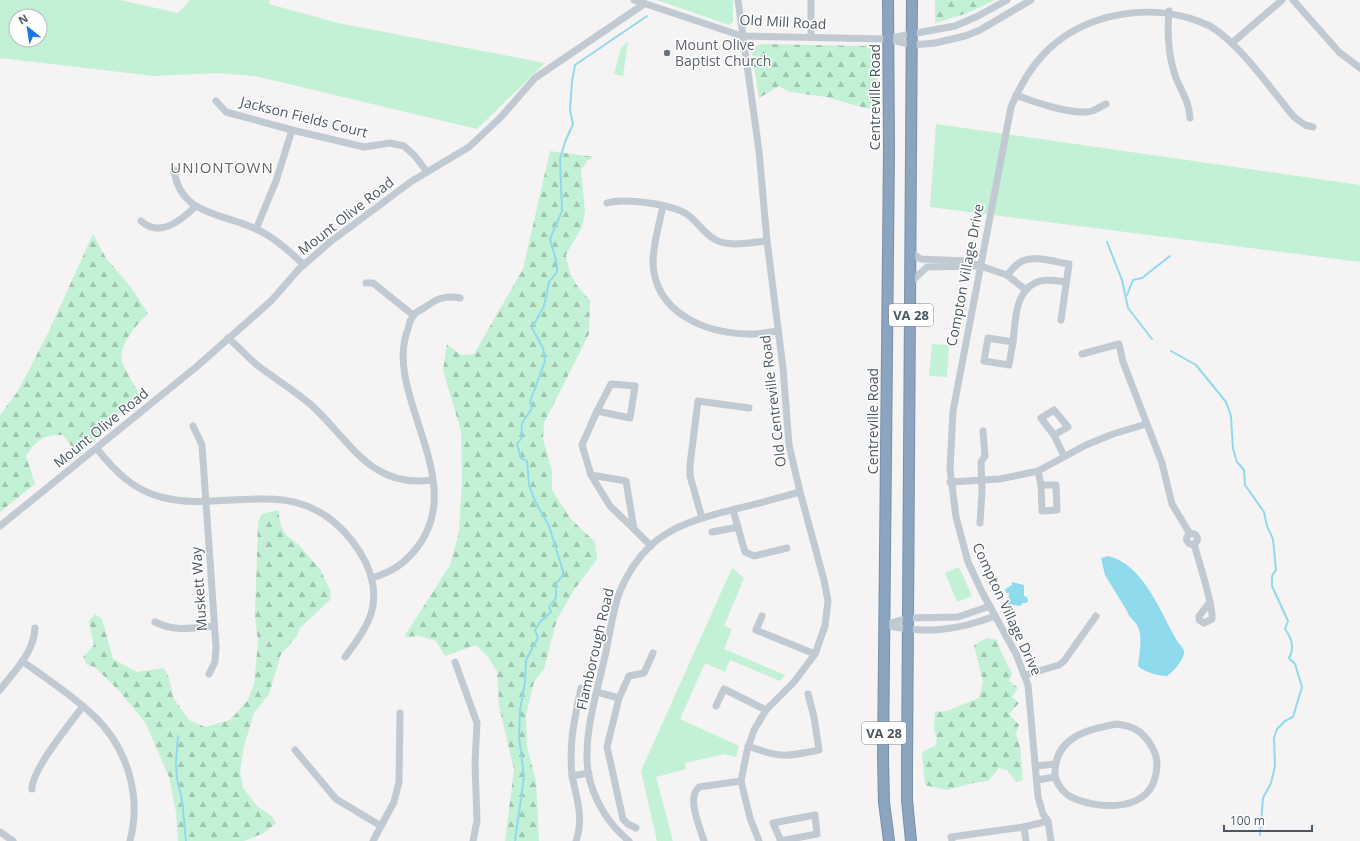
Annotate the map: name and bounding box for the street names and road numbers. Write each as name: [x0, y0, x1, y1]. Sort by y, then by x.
street label: Old Mill Road: [739, 10, 827, 33]
street label: Centreville Road: [865, 44, 884, 150]
street label: Jackson Fields Court: [237, 91, 370, 142]
street label: Mount Olive Road: [294, 172, 398, 259]
street label: Compton Village Drive: [941, 202, 988, 348]
road number: VA 28: [889, 304, 933, 326]
street label: Old Centreville Road: [755, 334, 790, 468]
street label: Centreville Road: [863, 368, 882, 474]
street label: Mount Olive Road: [49, 384, 152, 472]
street label: Compton Village Drive: [968, 539, 1047, 678]
street label: Muskett Way: [186, 545, 211, 632]
street label: Flamborough Road: [571, 586, 618, 712]
road number: VA 28: [862, 722, 906, 744]

